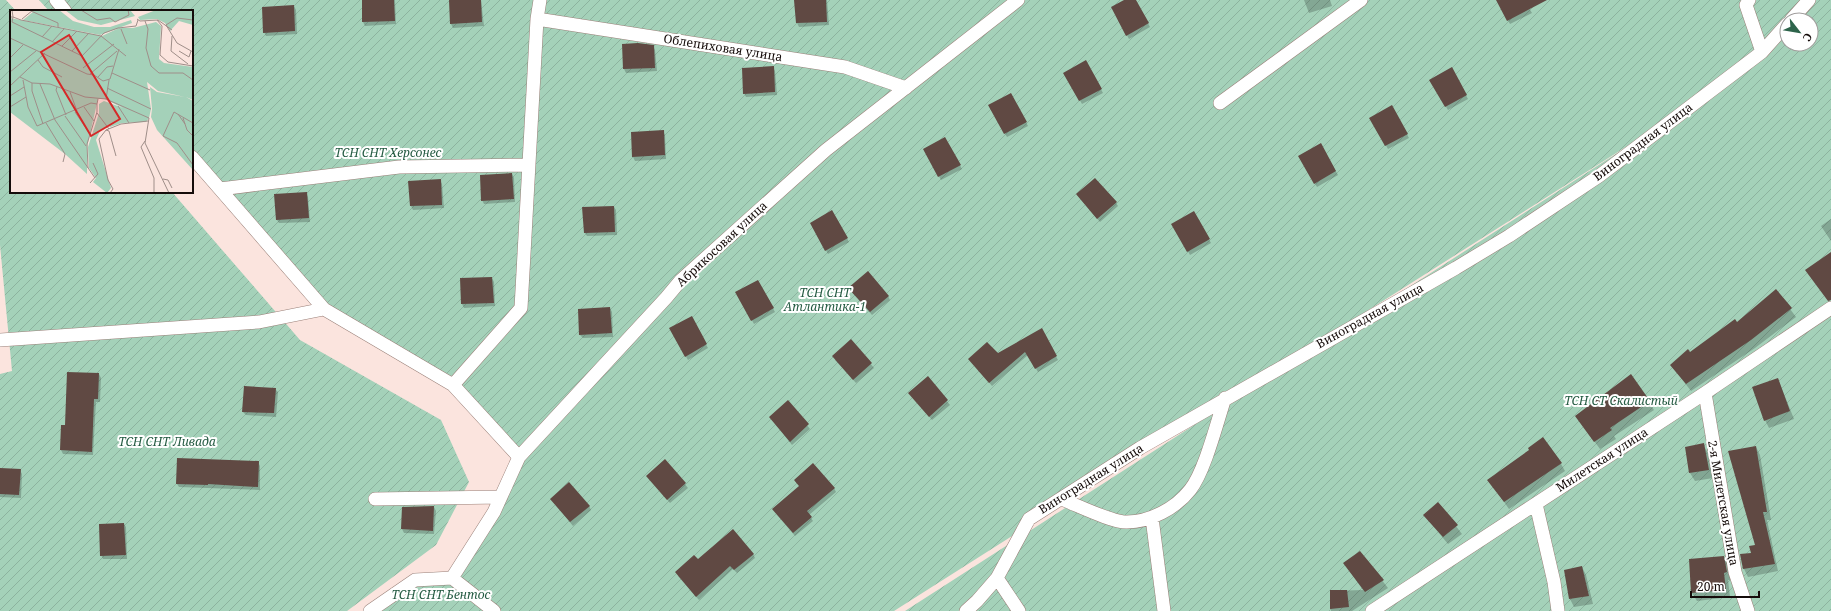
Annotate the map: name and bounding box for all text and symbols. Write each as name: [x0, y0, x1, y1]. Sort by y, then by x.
inset map: [10, 10, 193, 193]
north arrow: [1779, 12, 1819, 52]
street label: Облепиховая улица: [662, 30, 784, 65]
text: С: [1800, 30, 1816, 44]
street label: Виноградная улица: [1589, 98, 1696, 185]
park label: ТСН СНТ Херсонес: [335, 144, 442, 161]
street label: Абрикосовая улица: [673, 197, 771, 290]
street label: Виноградная улица: [1313, 279, 1427, 352]
park label: ТСН СНТ Атлантика-1: [783, 284, 866, 315]
park label: ТСН СТ Скалистый: [1564, 392, 1678, 409]
street label: Милетская улица: [1552, 423, 1651, 496]
park label: ТСН СНТ Ливада: [118, 433, 216, 450]
street label: Виноградная улица: [1035, 439, 1146, 518]
street label: 2-я Милетская улица: [1704, 439, 1743, 567]
scale bar: [1691, 573, 1759, 599]
text: 20 m: [1697, 578, 1725, 595]
park label: ТСН СНТ Бентос: [392, 586, 491, 603]

